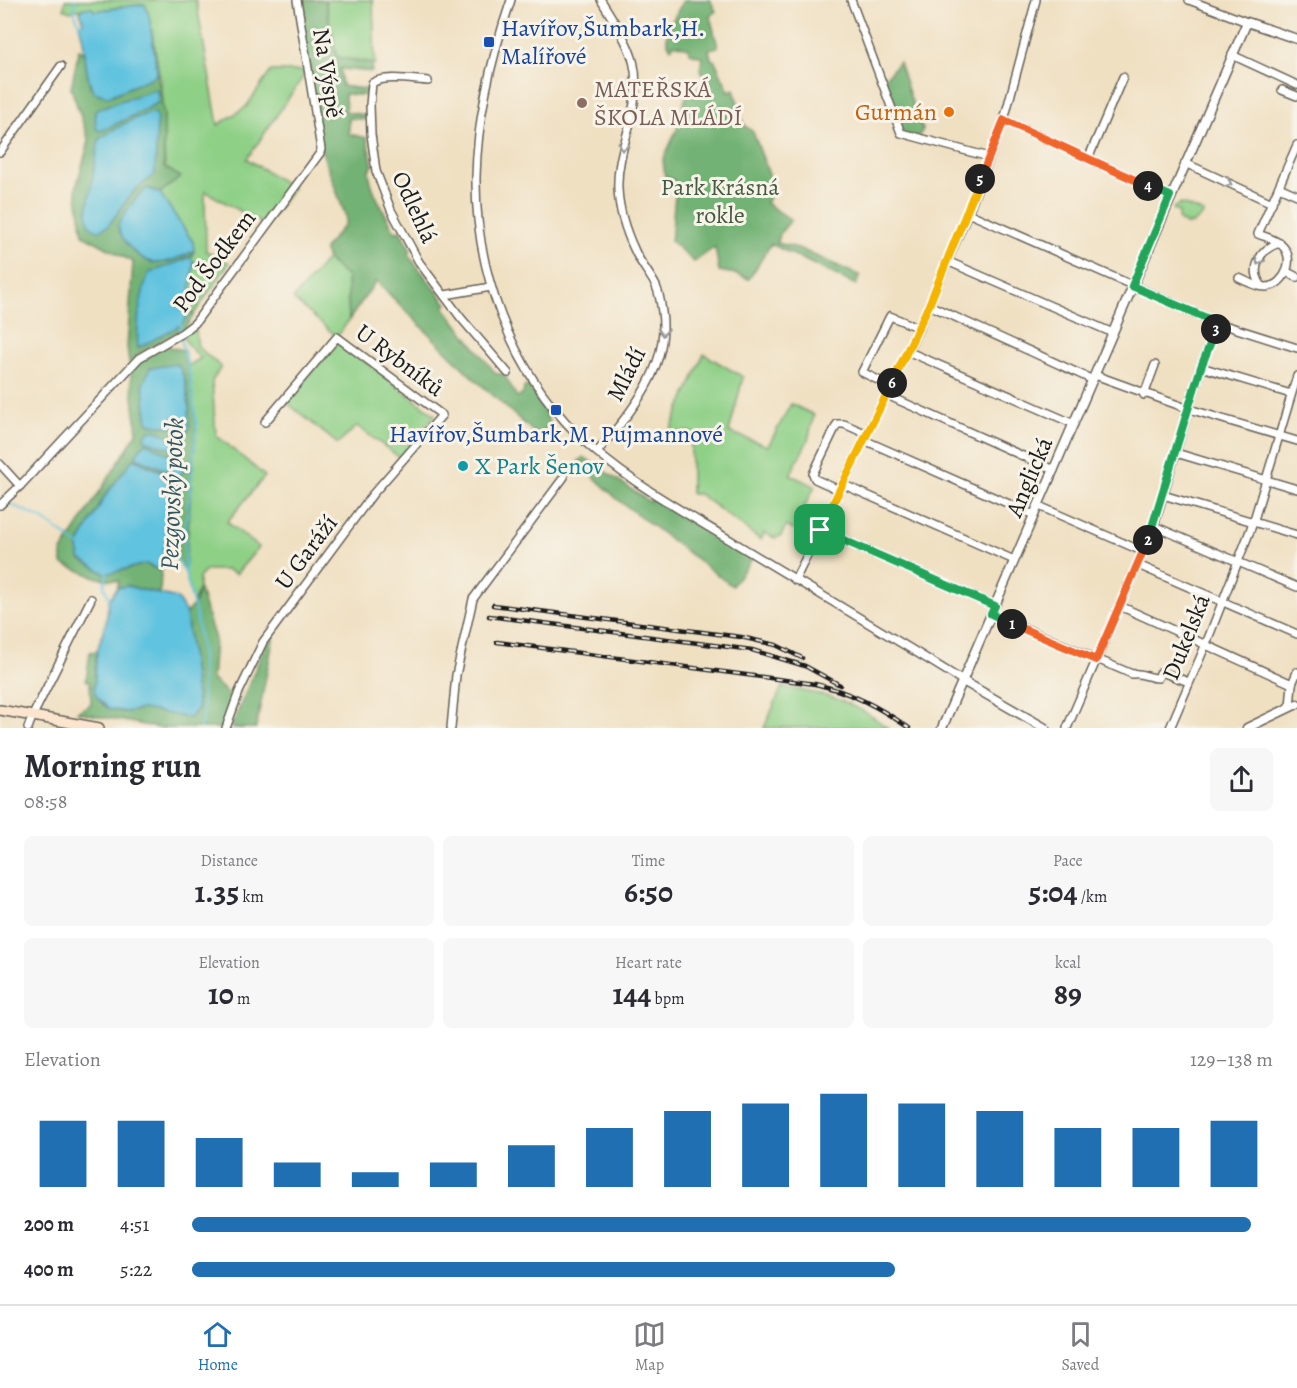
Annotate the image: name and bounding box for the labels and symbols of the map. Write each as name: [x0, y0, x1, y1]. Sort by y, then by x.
place label: Havířov,Šumbark,H. Malířové: [501, 12, 705, 72]
street label: Na Výspě: [305, 26, 351, 120]
marker: Havířov,Šumbark,H. Malířové: [482, 35, 496, 49]
place label: MATEŘSKÁ ŠKOLA MLÁDÍ: [594, 73, 742, 133]
marker: MATEŘSKÁ ŠKOLA MLÁDÍ: [575, 96, 589, 110]
place label: Gurmán: [855, 96, 937, 128]
marker: Gurmán: [942, 105, 956, 119]
one-way arrow: [618, 142, 631, 152]
pin: 5: [965, 164, 995, 194]
street label: Odlehlá: [384, 166, 446, 249]
park label: Park Krásná rokle: [661, 171, 780, 231]
pin: 4: [1133, 171, 1163, 201]
one-way arrow: [1222, 176, 1233, 188]
street label: Pod Šodkem: [165, 203, 263, 319]
one-way arrow: [1255, 254, 1267, 265]
pin: 3: [1201, 314, 1231, 344]
street label: U Rybníků: [349, 316, 451, 404]
one-way arrow: [657, 327, 670, 336]
street label: Mládí: [599, 341, 653, 407]
pin: 6: [877, 368, 907, 398]
marker: Havířov,Šumbark,M. Pujmannové: [549, 403, 563, 417]
water label: Pezgovský potok: [152, 417, 192, 571]
place label: Havířov,Šumbark,M. Pujmannové: [389, 418, 723, 450]
street label: Anglická: [997, 431, 1060, 523]
place label: X Park Šenov: [475, 450, 604, 482]
marker: X Park Šenov: [456, 459, 470, 473]
pin: [794, 504, 845, 555]
street label: U Garáží: [267, 508, 345, 596]
pin: 2: [1133, 525, 1163, 555]
street label: Dukelská: [1154, 588, 1218, 685]
pin: 1: [997, 609, 1027, 639]

